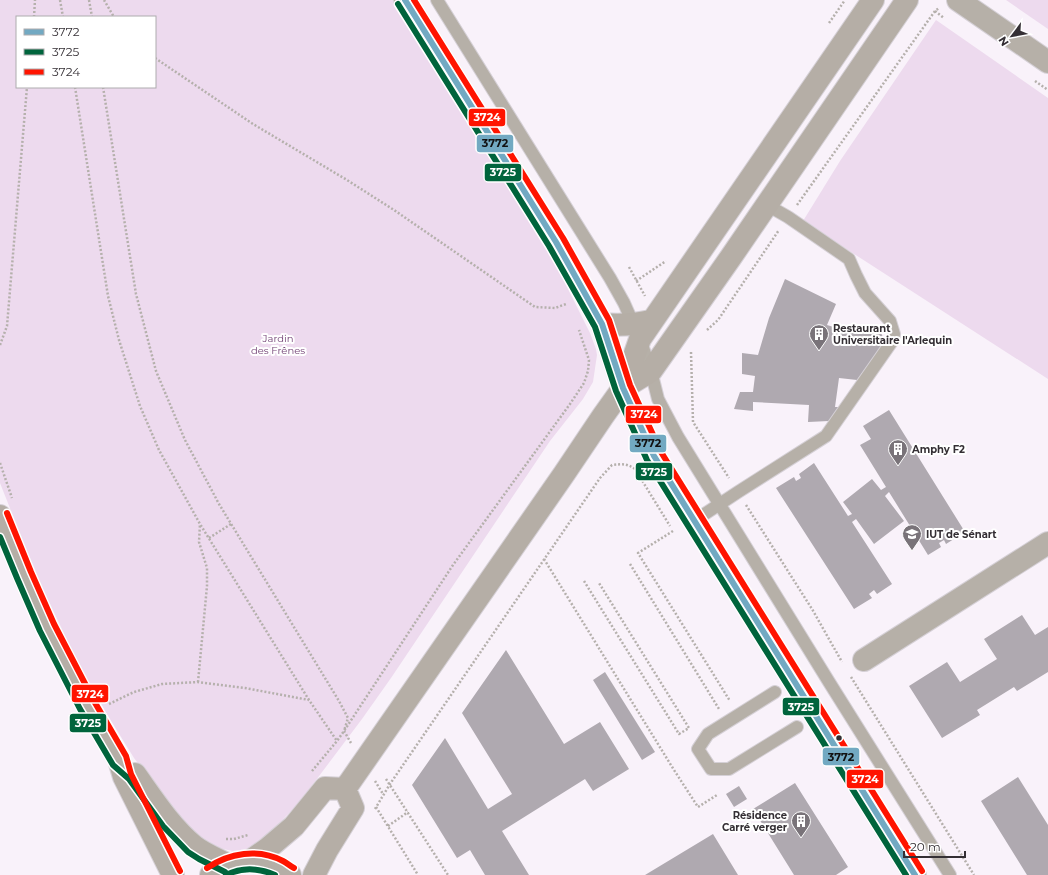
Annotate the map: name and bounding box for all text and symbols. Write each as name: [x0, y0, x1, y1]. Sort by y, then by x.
legend: [16, 16, 156, 88]
north arrow: [992, 16, 1032, 56]
text: 3772: [52, 24, 80, 39]
text: N: [995, 34, 1012, 49]
text: 3725: [52, 44, 79, 59]
text: 3724: [52, 64, 80, 79]
line badge: 3724: [468, 108, 506, 127]
text: 3724: [472, 110, 501, 124]
line badge: 3772: [476, 134, 514, 153]
text: 3772: [481, 136, 509, 150]
line badge: 3725: [484, 163, 522, 182]
text: 3725: [489, 165, 517, 179]
place label: Restaurant Universitaire l'Arlequin: [833, 322, 952, 347]
building icon: Restaurant Universitaire l'Arlequin: [808, 323, 830, 351]
park label: Jardin des Frênes: [251, 332, 305, 357]
line badge: 3724: [625, 405, 662, 424]
text: 3724: [629, 407, 658, 421]
line badge: 3772: [629, 434, 667, 453]
text: 3772: [634, 436, 662, 450]
building icon: Amphy F2: [887, 438, 909, 466]
place label: Amphy F2: [911, 443, 965, 456]
line badge: 3725: [635, 462, 673, 481]
text: 3725: [640, 465, 668, 479]
school or university icon: IUT de Sénart: [901, 523, 923, 551]
place label: IUT de Sénart: [926, 528, 997, 541]
line badge: 3724: [71, 684, 109, 703]
text: 3724: [75, 687, 104, 701]
line badge: 3725: [782, 697, 820, 716]
text: 3725: [787, 700, 815, 714]
line badge: 3725: [69, 713, 107, 733]
text: 3725: [74, 716, 102, 730]
unlabelled marker: [834, 733, 844, 743]
line badge: 3772: [822, 747, 860, 766]
text: 3772: [827, 750, 855, 764]
line badge: 3724: [846, 769, 884, 789]
text: 3724: [850, 772, 879, 786]
place label: Résidence Carré verger: [722, 809, 788, 834]
building icon: Résidence Carré verger: [790, 810, 812, 838]
scale bar: [904, 833, 965, 859]
text: 20 m: [910, 839, 941, 854]

